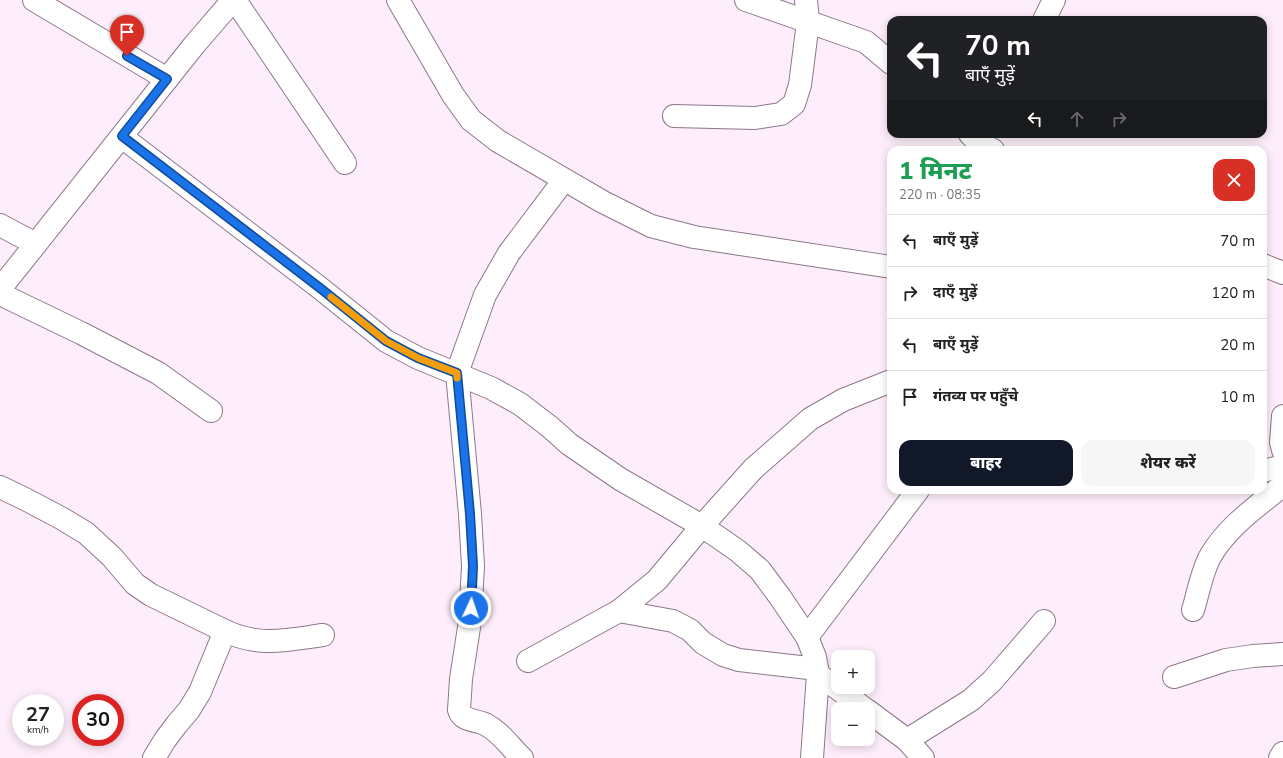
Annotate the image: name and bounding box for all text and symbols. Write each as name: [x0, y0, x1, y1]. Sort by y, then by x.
pin: [110, 15, 144, 56]
icon: arrive: [116, 21, 138, 43]
text: 70 m: [965, 27, 1031, 65]
icon: left: [899, 32, 951, 84]
text: बाएँ मुड़ें: [965, 63, 1015, 87]
icon: left: [1024, 108, 1046, 130]
icon: ahead: [1066, 108, 1088, 130]
icon: right: [1108, 108, 1130, 130]
text: 1 मिनट: [899, 155, 972, 187]
button: close: [1213, 159, 1255, 201]
text: 220 m · 08:35: [899, 186, 981, 204]
icon: left: [899, 230, 921, 252]
text: बाएँ मुड़ें: [933, 230, 978, 250]
text: 70 m: [1220, 231, 1255, 251]
icon: right: [899, 282, 921, 304]
text: दाएँ मुड़ें: [933, 282, 977, 302]
text: 120 m: [1211, 283, 1255, 303]
icon: left: [899, 334, 921, 356]
text: बाएँ मुड़ें: [933, 334, 978, 354]
text: 20 m: [1220, 335, 1255, 355]
icon: arrive: [899, 386, 921, 408]
text: गंतव्य पर पहुँचे: [933, 386, 1018, 406]
text: 10 m: [1220, 387, 1255, 407]
button: बाहर: [899, 440, 1073, 486]
button: शेयर करें: [1081, 440, 1255, 486]
position arrow: [450, 587, 492, 629]
map controls: [831, 650, 875, 746]
button: +: [831, 650, 875, 694]
speed limit sign: 30: [72, 694, 124, 746]
text: 27: [26, 701, 50, 728]
button: −: [831, 702, 875, 746]
text: km/h: [27, 723, 49, 737]

